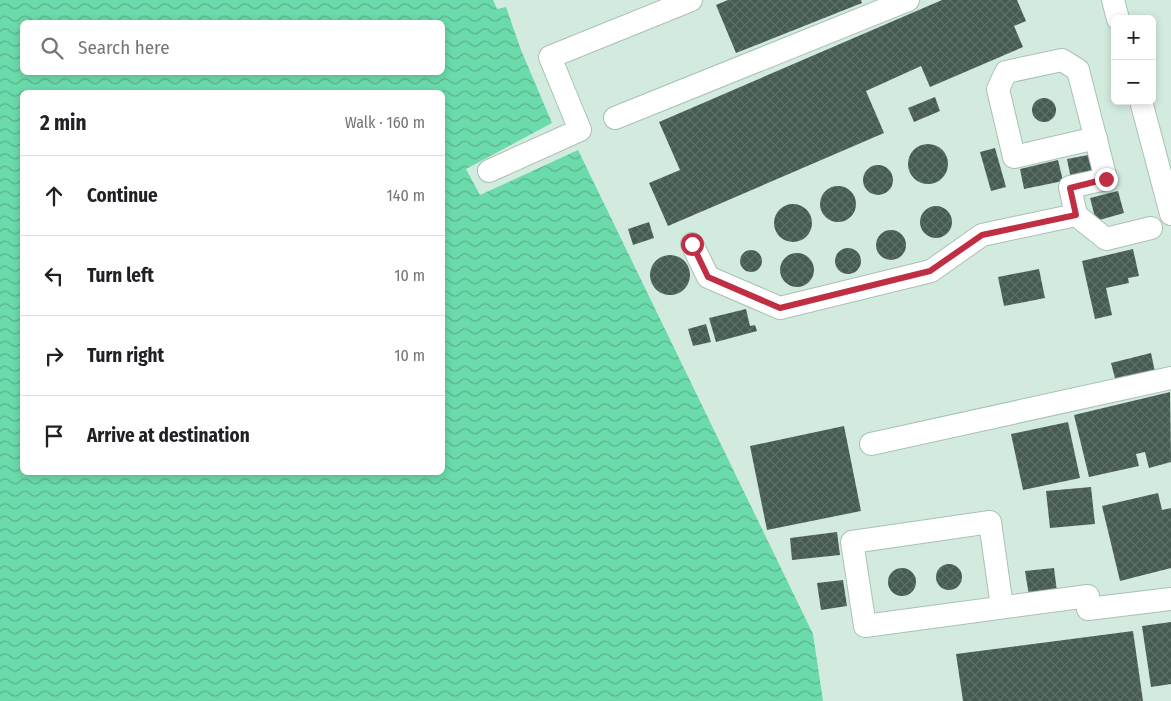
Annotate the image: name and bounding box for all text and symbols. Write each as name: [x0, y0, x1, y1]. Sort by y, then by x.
map controls: [1111, 15, 1156, 105]
button: +: [1111, 15, 1156, 60]
search box: [20, 20, 445, 75]
icon: search: [38, 34, 66, 62]
text: Search here: [78, 36, 170, 59]
button: −: [1111, 60, 1156, 105]
text: 2 min: [40, 110, 87, 136]
text: Walk · 160 m: [345, 113, 425, 132]
route end: [1095, 168, 1118, 191]
icon: ahead: [40, 182, 68, 210]
text: Continue: [87, 184, 158, 207]
text: 140 m: [387, 186, 425, 205]
route start: [681, 233, 704, 256]
icon: left: [40, 262, 68, 290]
text: Turn left: [87, 264, 154, 287]
text: 10 m: [394, 266, 425, 285]
icon: right: [40, 342, 68, 370]
text: Turn right: [87, 344, 164, 367]
text: 10 m: [394, 346, 425, 365]
icon: arrive: [40, 422, 68, 450]
text: Arrive at destination: [87, 424, 250, 447]

